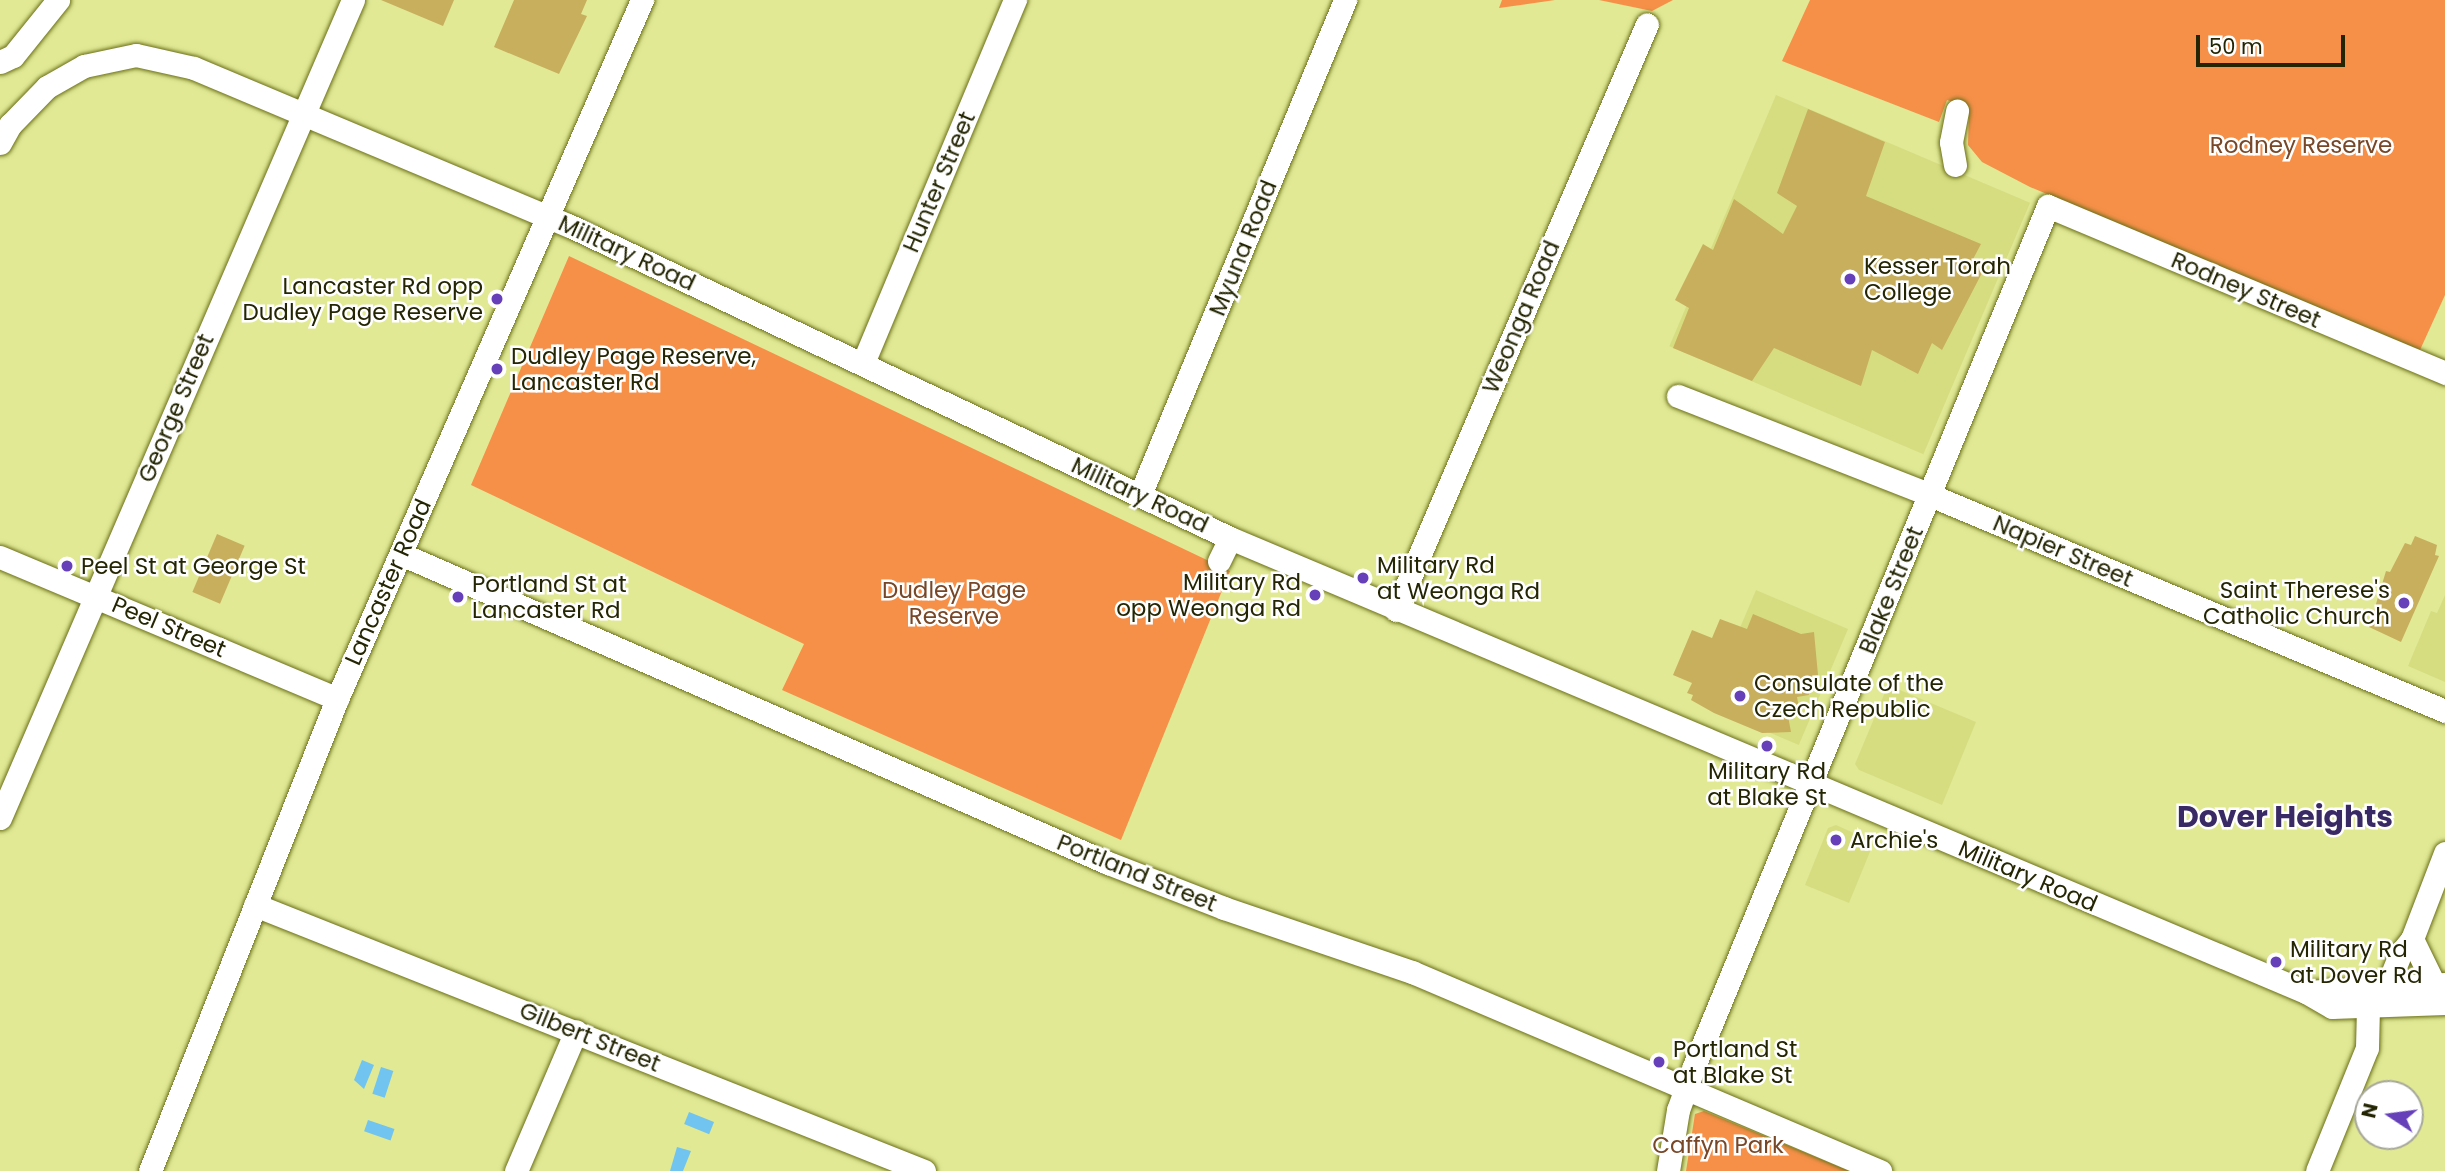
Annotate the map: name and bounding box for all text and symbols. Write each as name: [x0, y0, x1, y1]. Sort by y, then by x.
scale bar: [2200, 21, 2349, 65]
text: 50 m: [2209, 32, 2263, 61]
street label: Hunter Street: [897, 108, 981, 256]
park label: Rodney Reserve: [2210, 131, 2392, 159]
street label: Myuna Road: [1203, 176, 1283, 320]
street label: Military Road: [554, 209, 700, 297]
street label: Weonga Road: [1476, 237, 1566, 397]
street label: Rodney Street: [2167, 246, 2325, 334]
place label: Kesser Torah College: [1864, 252, 2011, 306]
marker: Kesser Torah College: [1842, 271, 1858, 287]
place label: Lancaster Rd opp Dudley Page Reserve: [242, 272, 483, 326]
marker: Lancaster Rd opp Dudley Page Reserve: [489, 291, 505, 307]
street label: George Street: [132, 330, 220, 486]
place label: Dudley Page Reserve, Lancaster Rd: [511, 342, 756, 396]
marker: Dudley Page Reserve, Lancaster Rd: [489, 361, 505, 377]
street label: Military Road: [1067, 451, 1213, 539]
street label: Lancaster Road: [339, 495, 437, 669]
street label: Napier Street: [1989, 509, 2137, 593]
street label: Blake Street: [1853, 522, 1929, 658]
place label: Military Rd at Weonga Rd: [1377, 551, 1540, 605]
place label: Peel St at George St: [81, 552, 306, 580]
marker: Peel St at George St: [59, 558, 75, 574]
place label: Military Rd opp Weonga Rd: [1116, 568, 1301, 622]
place label: Portland St at Lancaster Rd: [472, 570, 627, 624]
marker: Military Rd at Weonga Rd: [1355, 570, 1371, 586]
park label: Dudley Page Reserve: [882, 576, 1026, 630]
place label: Saint Therese's Catholic Church: [2203, 576, 2390, 630]
marker: Military Rd opp Weonga Rd: [1307, 587, 1323, 603]
marker: Portland St at Lancaster Rd: [450, 589, 466, 605]
street label: Peel Street: [108, 591, 230, 663]
marker: Saint Therese's Catholic Church: [2396, 595, 2412, 611]
place label: Consulate of the Czech Republic: [1754, 669, 1944, 723]
marker: Consulate of the Czech Republic: [1732, 688, 1748, 704]
marker: Military Rd at Blake St: [1759, 738, 1775, 754]
place label: Military Rd at Blake St: [1707, 757, 1827, 811]
district label: Dover Heights: [2177, 799, 2393, 835]
place label: Archie's: [1850, 826, 1938, 854]
street label: Portland Street: [1053, 828, 1221, 918]
marker: Archie's: [1828, 832, 1844, 848]
street label: Military Road: [1954, 834, 2102, 918]
place label: Military Rd at Dover Rd: [2290, 935, 2422, 989]
marker: Military Rd at Dover Rd: [2268, 954, 2284, 970]
street label: Gilbert Street: [516, 996, 664, 1078]
place label: Portland St at Blake St: [1673, 1035, 1797, 1089]
marker: Portland St at Blake St: [1651, 1054, 1667, 1070]
north arrow: [2354, 1080, 2424, 1150]
text: N: [2355, 1101, 2385, 1121]
park label: Caffyn Park: [1652, 1131, 1784, 1159]

